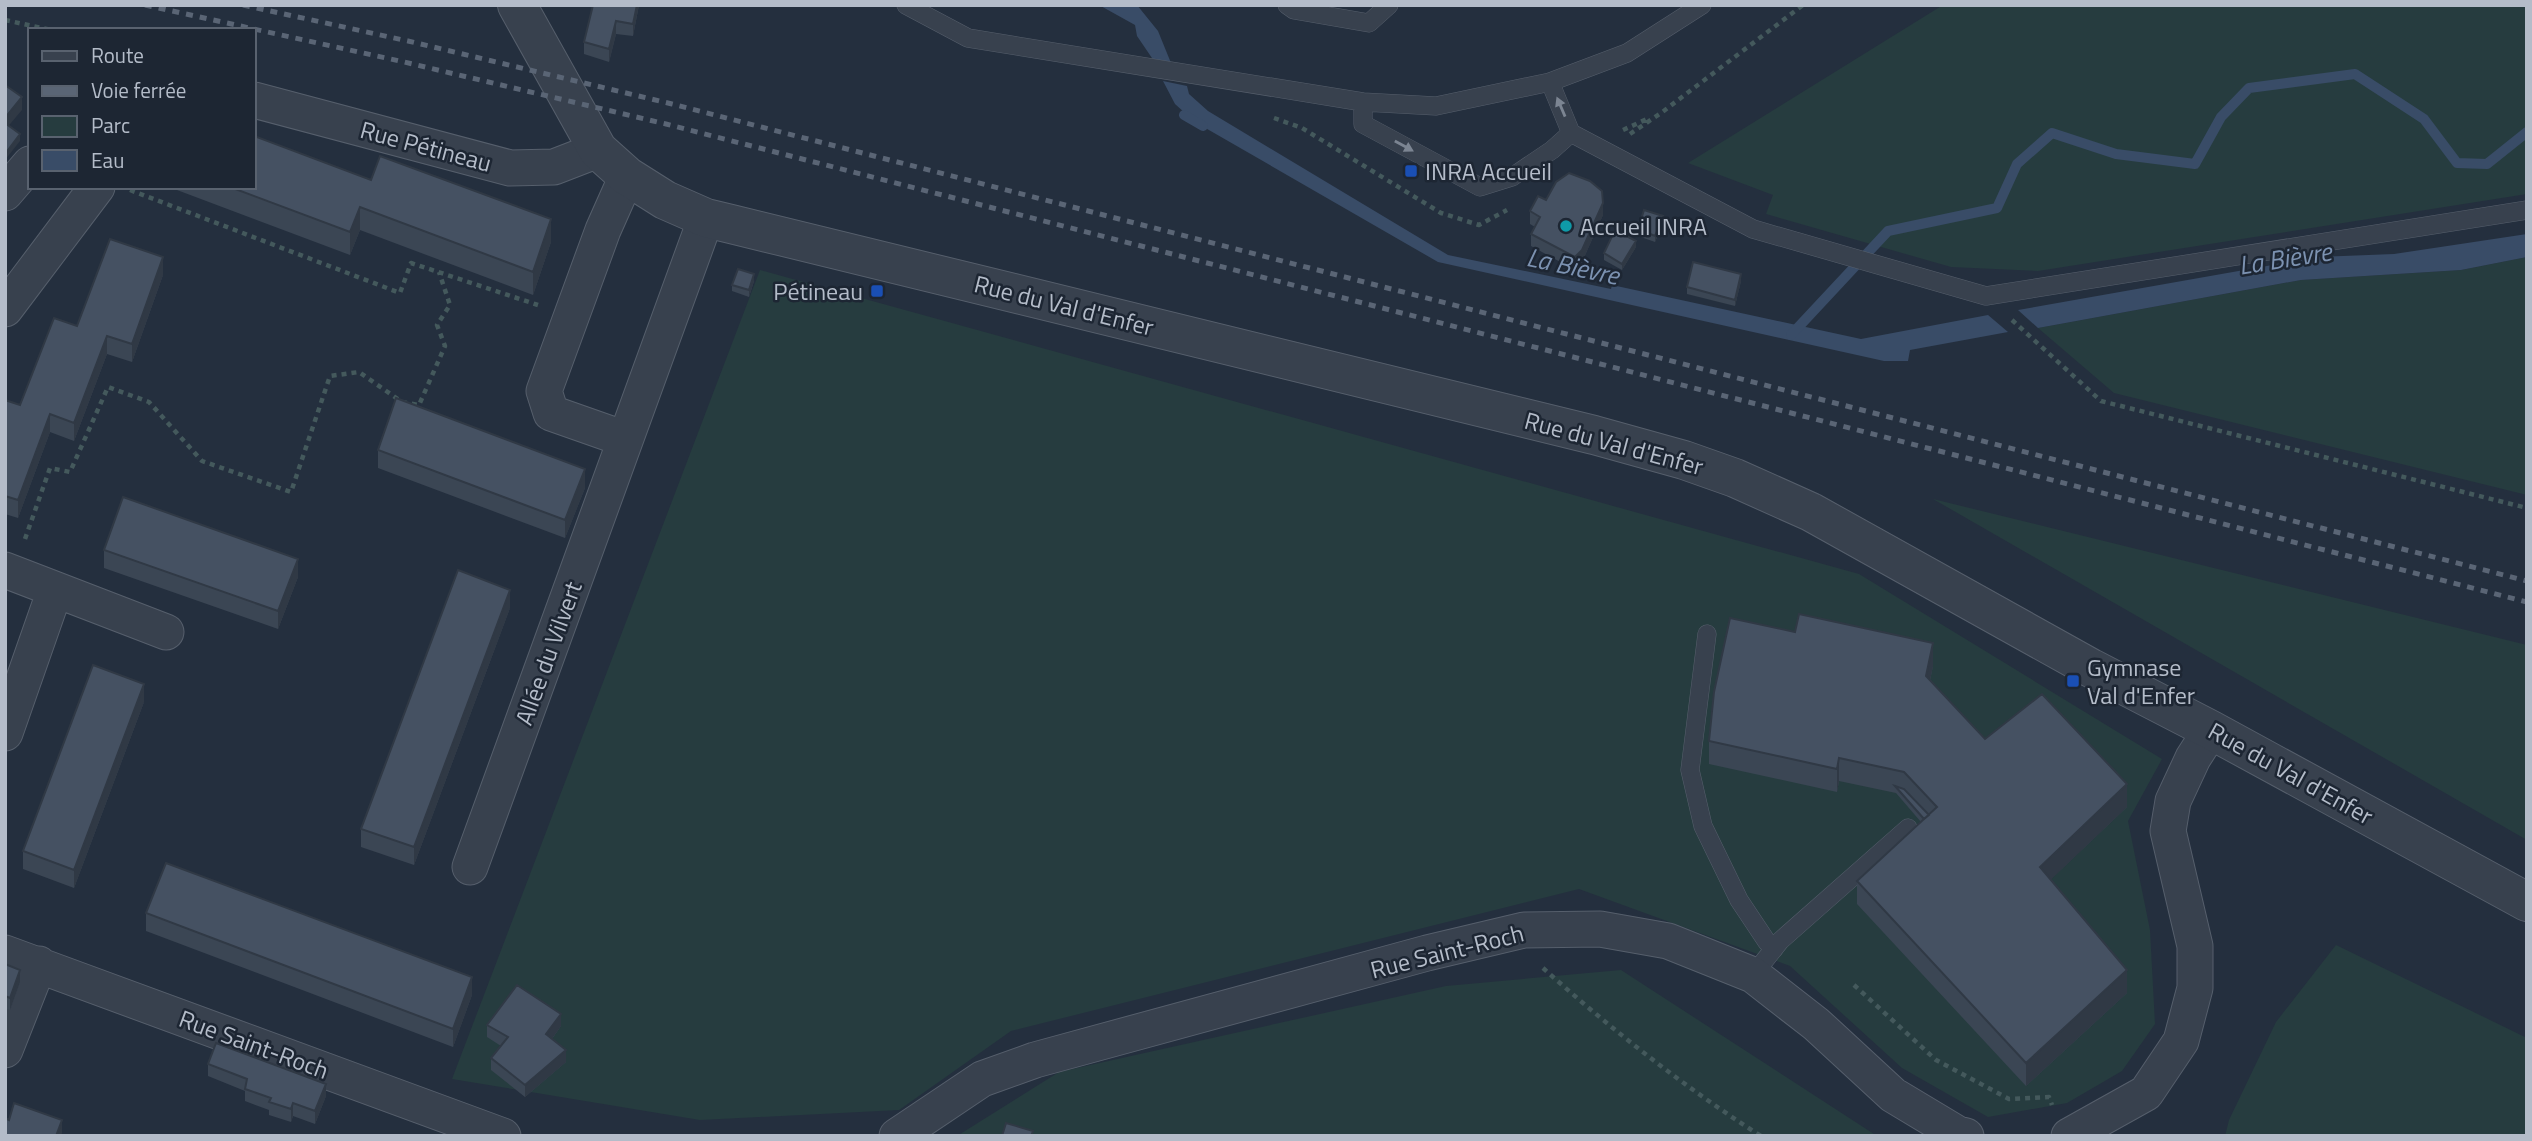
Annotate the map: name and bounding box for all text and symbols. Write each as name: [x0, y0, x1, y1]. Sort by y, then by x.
legend: [28, 28, 256, 189]
text: Route: [91, 39, 144, 71]
text: Voie ferrée: [91, 74, 186, 106]
one-way arrow: [1555, 97, 1566, 118]
text: Parc: [91, 109, 130, 141]
street label: Rue Pétineau: [356, 111, 496, 181]
one-way arrow: [1395, 140, 1414, 152]
text: Eau: [91, 144, 124, 176]
place label: INRA Accueil: [1425, 153, 1552, 189]
marker: INRA Accueil: [1403, 163, 1419, 179]
place label: Accueil INRA: [1580, 208, 1707, 244]
marker: Accueil INRA: [1558, 218, 1574, 234]
water label: La Bièvre: [2236, 231, 2336, 285]
water label: La Bièvre: [1523, 237, 1625, 295]
street label: Rue du Val d'Enfer: [970, 265, 1158, 345]
place label: Pétineau: [773, 273, 863, 309]
marker: Pétineau: [869, 283, 885, 299]
street label: Rue du Val d'Enfer: [1521, 402, 1707, 484]
street label: Allée du Vilvert: [505, 576, 591, 730]
place label: Gymnase Val d'Enfer: [2087, 649, 2195, 713]
marker: Gymnase Val d'Enfer: [2065, 673, 2081, 689]
street label: Rue du Val d'Enfer: [2202, 713, 2380, 833]
street label: Rue Saint-Roch: [1367, 915, 1527, 987]
street label: Rue Saint-Roch: [174, 1000, 334, 1088]

